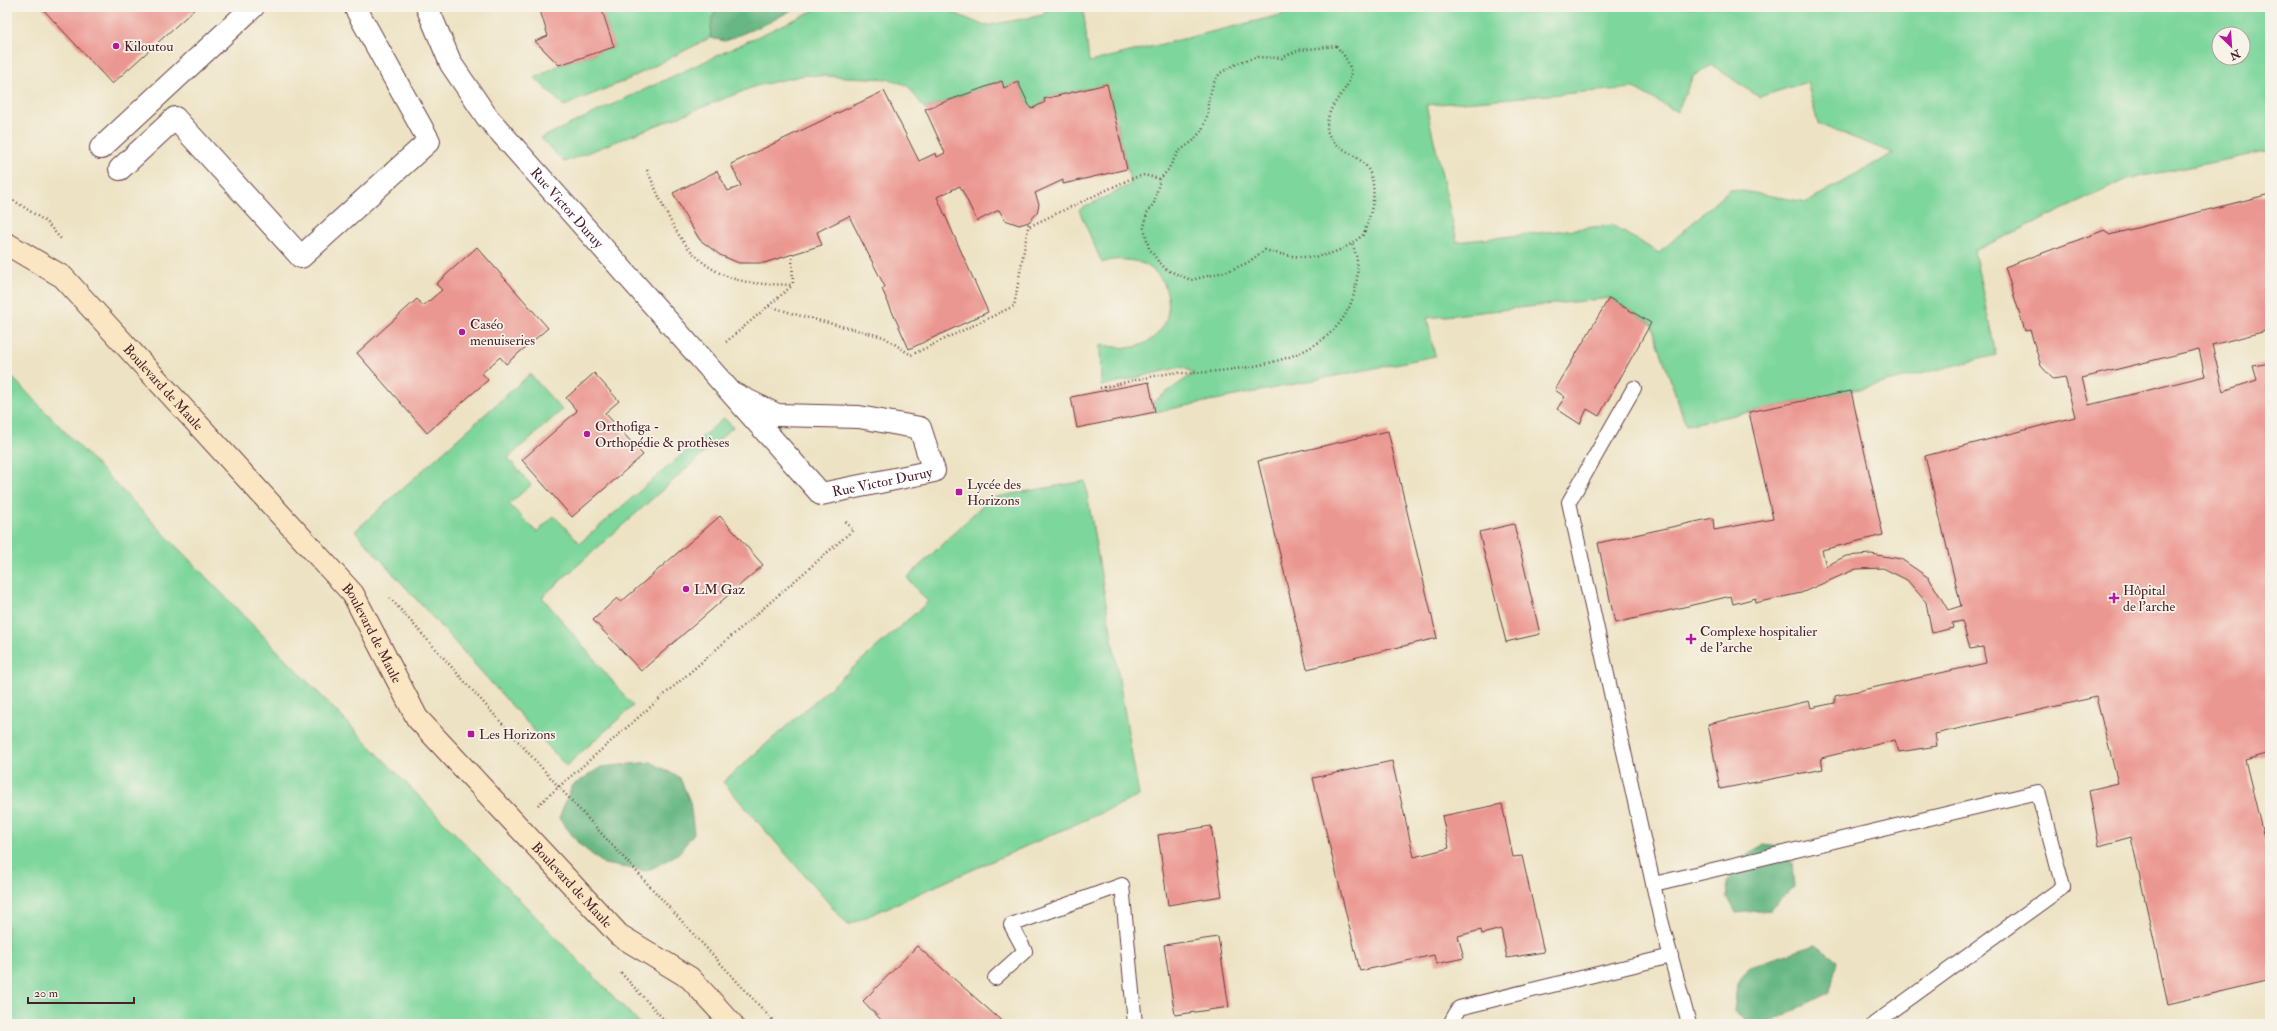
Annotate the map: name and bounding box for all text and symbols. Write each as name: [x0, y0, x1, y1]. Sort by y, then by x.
north arrow: [2211, 26, 2251, 66]
place label: Kiloutou: [124, 38, 173, 55]
marker: Kiloutou: [111, 41, 121, 51]
text: N: [2227, 46, 2243, 63]
street label: Rue Victor Duruy: [527, 164, 608, 253]
place label: Caséo menuiseries: [470, 316, 535, 349]
marker: Caséo menuiseries: [457, 327, 467, 337]
street label: Boulevard de Maule: [120, 341, 207, 434]
place label: Orthofiga - Orthopédie & prothèses: [595, 418, 729, 452]
marker: Orthofiga - Orthopédie & prothèses: [582, 429, 592, 439]
street label: Rue Victor Duruy: [831, 463, 935, 501]
place label: Lycée des Horizons: [967, 476, 1021, 509]
marker: Lycée des Horizons: [954, 487, 964, 497]
street label: Boulevard de Maule: [338, 580, 405, 686]
place label: LM Gaz: [694, 581, 745, 598]
place label: Hôpital de l'arche: [2123, 582, 2175, 615]
marker: LM Gaz: [681, 584, 691, 594]
marker: Hôpital de l'arche: [2108, 592, 2120, 604]
place label: Complexe hospitalier de l'arche: [1700, 623, 1818, 656]
marker: Complexe hospitalier de l'arche: [1685, 633, 1697, 645]
place label: Les Horizons: [479, 726, 555, 743]
marker: Les Horizons: [466, 729, 476, 739]
street label: Boulevard de Maule: [528, 839, 616, 932]
scale bar: [28, 979, 134, 1005]
text: 20 m: [34, 986, 59, 1001]

